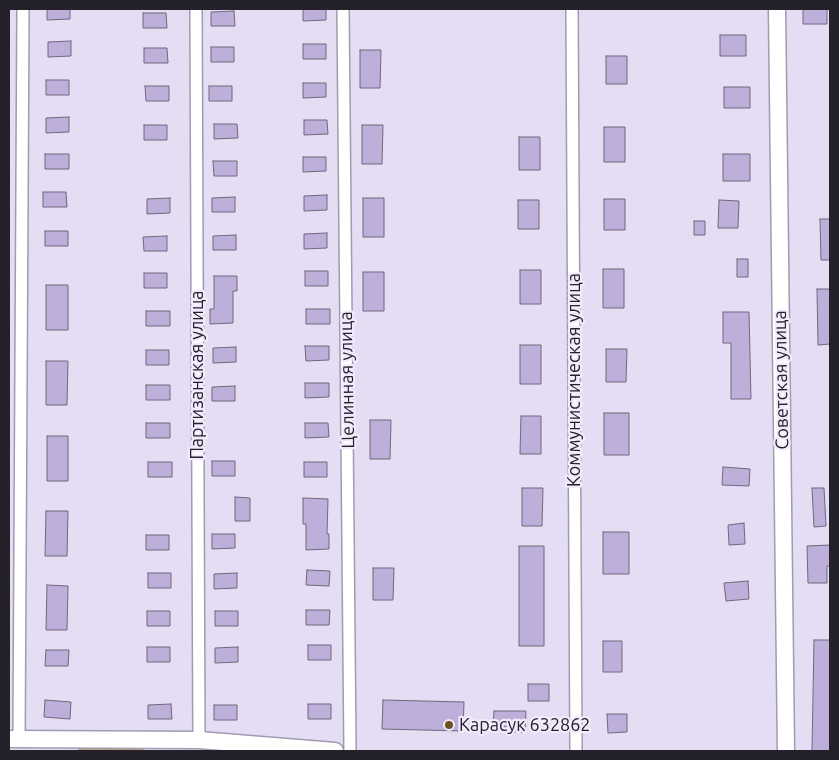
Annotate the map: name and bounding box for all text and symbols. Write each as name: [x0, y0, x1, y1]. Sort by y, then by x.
street label: Коммунистическая улица: [563, 273, 585, 487]
street label: Партизанская улица: [186, 290, 208, 460]
street label: Советская улица: [769, 310, 793, 450]
street label: Целинная улица: [335, 311, 359, 449]
place label: Карасук 632862: [459, 714, 591, 736]
marker: Карасук 632862: [443, 719, 455, 731]

